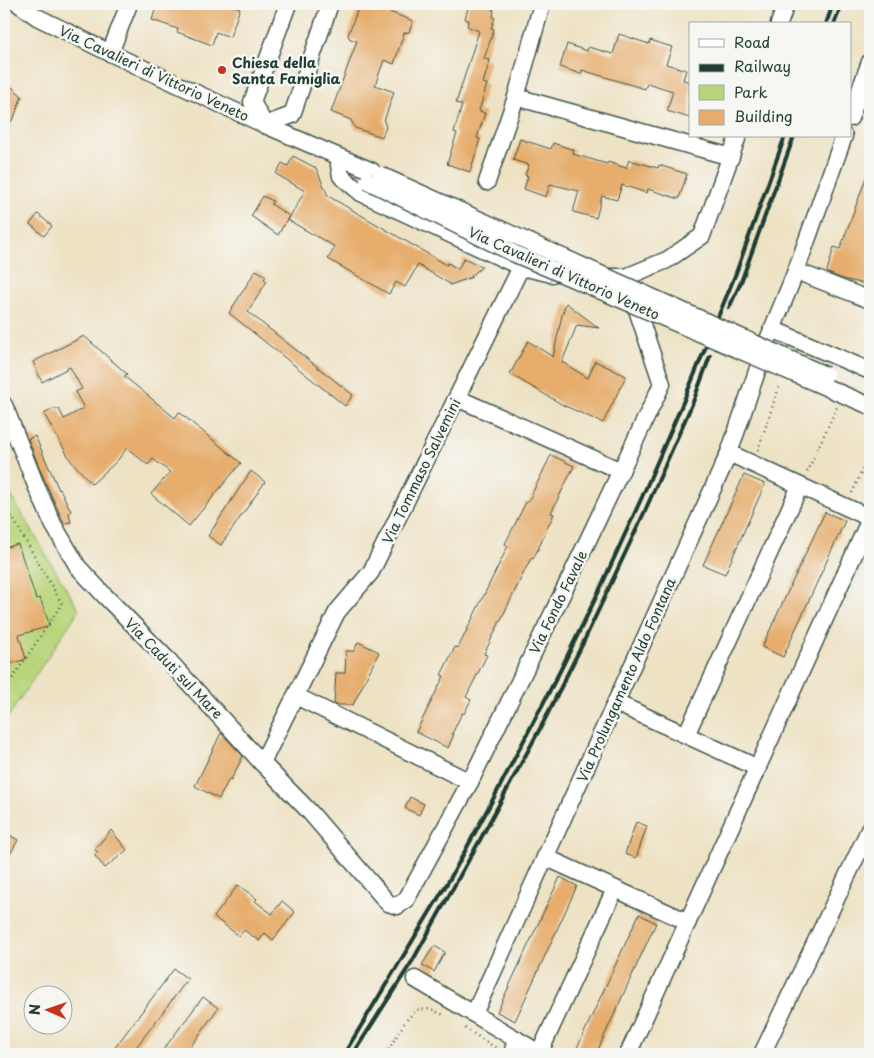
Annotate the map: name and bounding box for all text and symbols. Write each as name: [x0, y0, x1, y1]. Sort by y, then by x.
street label: Via Cavalieri di Vittorio Veneto: [56, 20, 253, 126]
legend: [689, 22, 852, 138]
text: Road: [734, 30, 770, 53]
place label: Chiesa della Santa Famiglia: [232, 52, 341, 89]
text: Railway: [734, 54, 791, 77]
marker: Chiesa della Santa Famiglia: [216, 64, 228, 76]
text: Park: [734, 80, 768, 103]
text: Building: [734, 104, 793, 127]
street label: Via Cavalieri di Vittorio Veneto: [465, 221, 663, 325]
street label: Via Tommaso Salvemini: [377, 395, 465, 547]
street label: Via Fondo Favale: [524, 546, 592, 658]
street label: Via Prolungamento Aldo Fontana: [571, 574, 681, 786]
street label: Via Caduti sul Mare: [120, 613, 228, 723]
north arrow: [22, 986, 72, 1036]
text: N: [24, 1004, 45, 1015]

